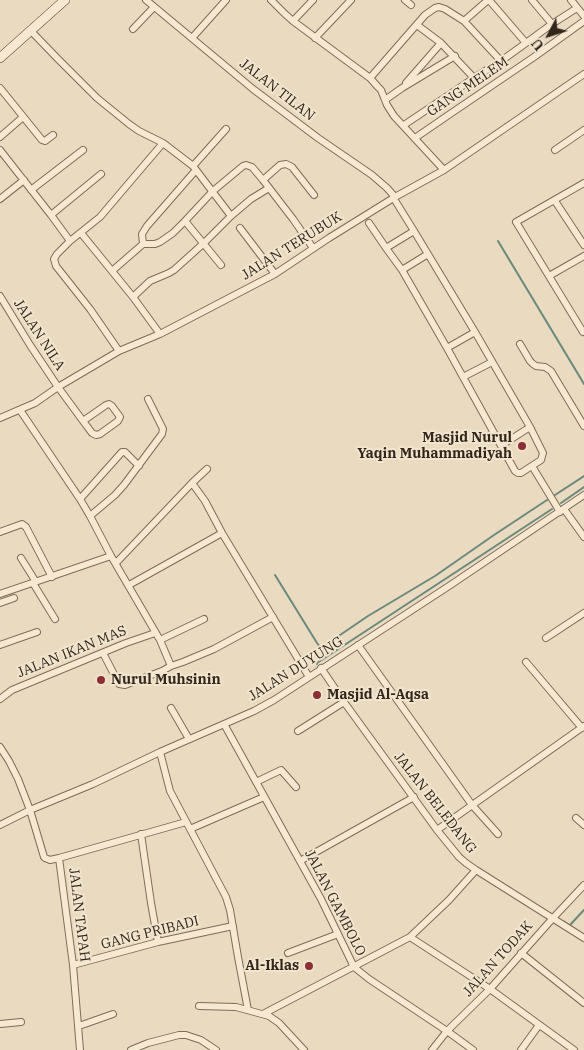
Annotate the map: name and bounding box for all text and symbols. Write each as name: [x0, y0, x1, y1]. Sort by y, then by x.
north arrow: [524, 10, 574, 60]
text: U: [527, 35, 548, 55]
street label: GANG MELEM: [424, 54, 512, 120]
street label: JALAN TILAN: [236, 55, 318, 125]
street label: JALAN TERUBUK: [239, 208, 345, 284]
street label: JALAN NILA: [10, 296, 68, 374]
place label: Masjid Nurul Yaqin Muhammadiyah: [357, 430, 512, 462]
marker: Masjid Nurul Yaqin Muhammadiyah: [516, 440, 528, 452]
street label: JALAN IKAN MAS: [15, 622, 129, 682]
street label: JALAN DUYUNG: [246, 633, 346, 705]
place label: Nurul Muhsinin: [111, 672, 221, 688]
marker: Nurul Muhsinin: [95, 674, 107, 686]
place label: Masjid Al-Aqsa: [327, 687, 429, 703]
marker: Masjid Al-Aqsa: [311, 689, 323, 701]
street label: JALAN BELEDANG: [390, 749, 480, 857]
street label: JALAN GAMBOLO: [301, 847, 369, 959]
street label: JALAN TAPAH: [65, 867, 93, 963]
street label: GANG PRIBADI: [99, 913, 201, 953]
street label: JALAN TODAK: [460, 918, 536, 1000]
place label: Al-Iklas: [245, 958, 299, 974]
marker: Al-Iklas: [303, 960, 315, 972]

